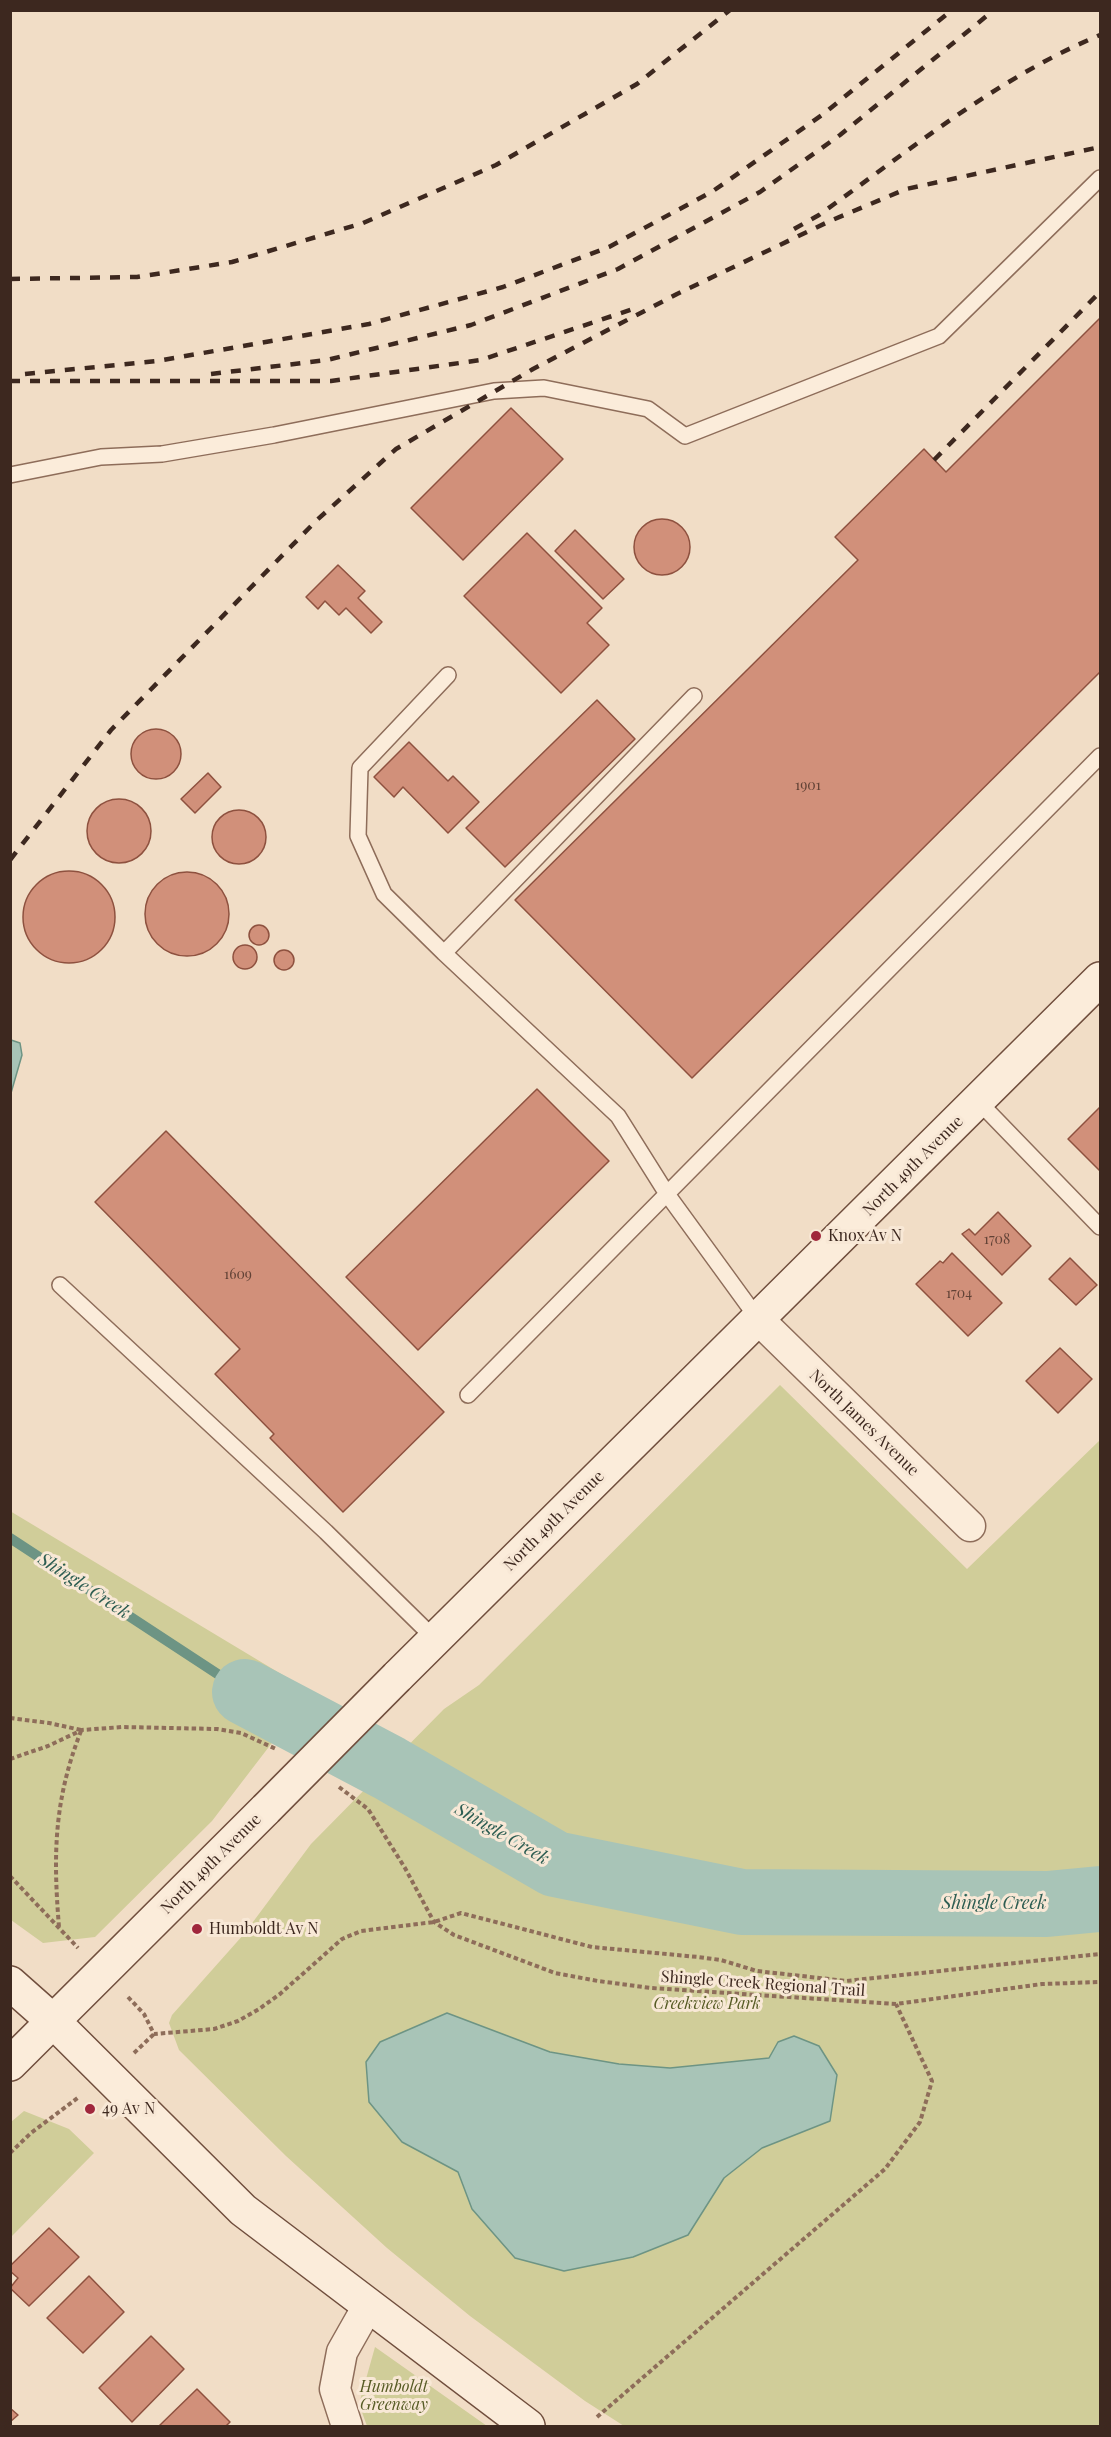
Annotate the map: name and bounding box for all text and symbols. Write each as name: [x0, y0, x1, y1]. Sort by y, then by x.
house number: 1901: [795, 778, 821, 794]
street label: North 49th Avenue: [859, 1112, 967, 1220]
place label: Knox Av N: [828, 1226, 902, 1246]
marker: Knox Av N: [809, 1229, 823, 1243]
house number: 1708: [984, 1232, 1010, 1248]
house number: 1609: [224, 1267, 252, 1283]
house number: 1704: [946, 1286, 972, 1302]
street label: North James Avenue: [805, 1366, 923, 1480]
street label: North 49th Avenue: [500, 1467, 608, 1575]
water label: Shingle Creek: [34, 1548, 134, 1624]
water label: Shingle Creek: [451, 1798, 553, 1870]
street label: North 49th Avenue: [157, 1810, 265, 1918]
water label: Shingle Creek: [942, 1892, 1046, 1914]
place label: Humboldt Av N: [209, 1919, 319, 1939]
marker: Humboldt Av N: [190, 1922, 204, 1936]
street label: Shingle Creek Regional Trail: [660, 1967, 866, 2001]
park label: Creekview Park: [653, 1994, 761, 2014]
place label: 49 Av N: [102, 2099, 155, 2119]
marker: 49 Av N: [83, 2102, 97, 2116]
park label: Humboldt Greenway: [360, 2377, 428, 2415]

